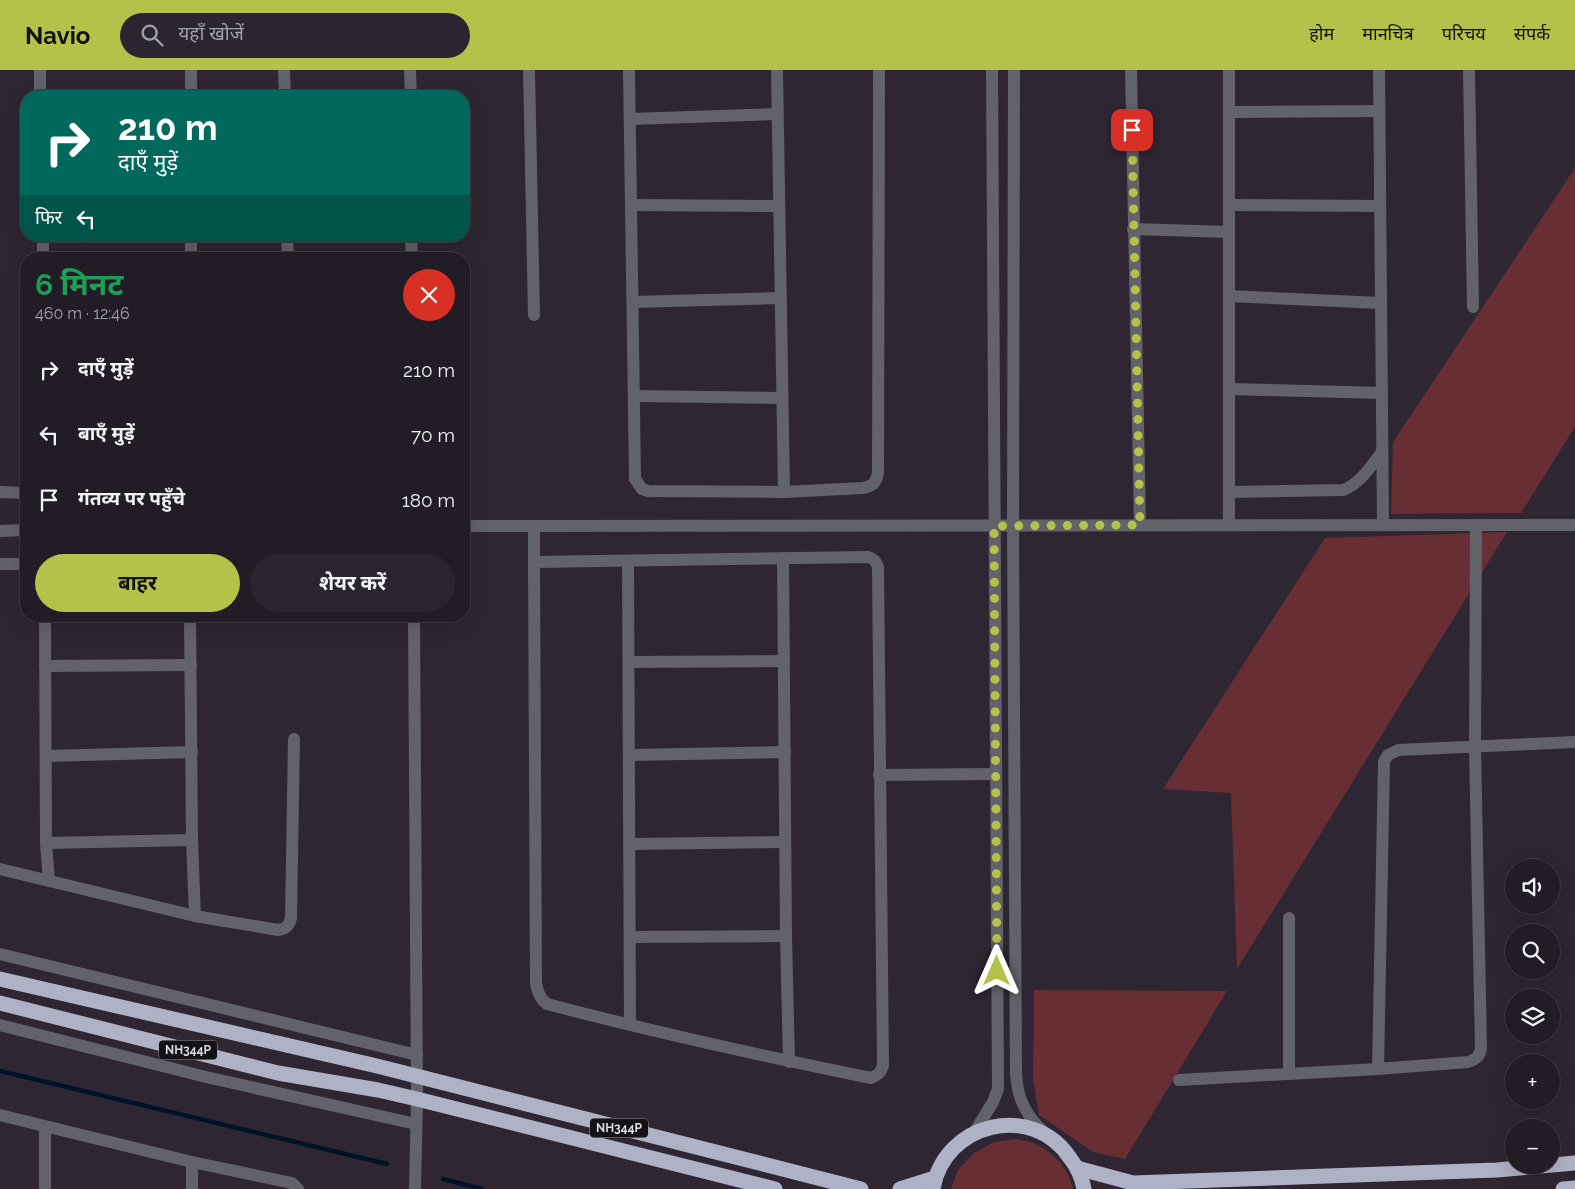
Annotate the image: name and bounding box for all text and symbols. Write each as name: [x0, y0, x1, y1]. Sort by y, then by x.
search box: [120, 13, 470, 58]
text: Navio: [25, 21, 90, 50]
icon: search: [138, 21, 166, 49]
text: यहाँ खोजें: [178, 22, 244, 44]
text: होम: [1309, 23, 1334, 44]
text: मानचित्र: [1362, 23, 1414, 44]
text: परिचय: [1442, 23, 1486, 44]
text: संपर्क: [1514, 23, 1550, 44]
text: 210 m: [118, 107, 218, 148]
pin: [1111, 109, 1153, 151]
icon: right: [35, 110, 100, 175]
icon: arrive: [1118, 116, 1146, 144]
text: दाएँ मुड़ें: [118, 149, 178, 175]
icon: left: [72, 205, 100, 233]
text: फिर: [35, 206, 62, 228]
text: 6 मिनट: [35, 267, 123, 302]
button: close: [403, 269, 455, 321]
text: 460 m · 12:46: [35, 304, 130, 323]
icon: right: [35, 356, 63, 384]
text: दाएँ मुड़ें: [78, 357, 134, 379]
text: 210 m: [403, 359, 455, 381]
icon: left: [35, 421, 63, 449]
text: बाएँ मुड़ें: [78, 422, 135, 444]
text: 70 m: [411, 424, 455, 446]
icon: arrive: [35, 486, 63, 514]
text: गंतव्य पर पहुँचे: [78, 487, 185, 509]
text: 180 m: [402, 489, 455, 511]
button: बाहर: [35, 554, 240, 612]
button: शेयर करें: [250, 554, 455, 612]
map controls: [1505, 859, 1560, 1174]
button: sound: [1505, 859, 1560, 914]
button: search: [1505, 924, 1560, 979]
position arrow: [970, 944, 1022, 996]
button: layers: [1505, 989, 1560, 1044]
road number: NH344P: [159, 1040, 217, 1060]
button: +: [1505, 1054, 1560, 1109]
road number: NH344P: [590, 1118, 648, 1138]
button: −: [1505, 1119, 1560, 1174]

